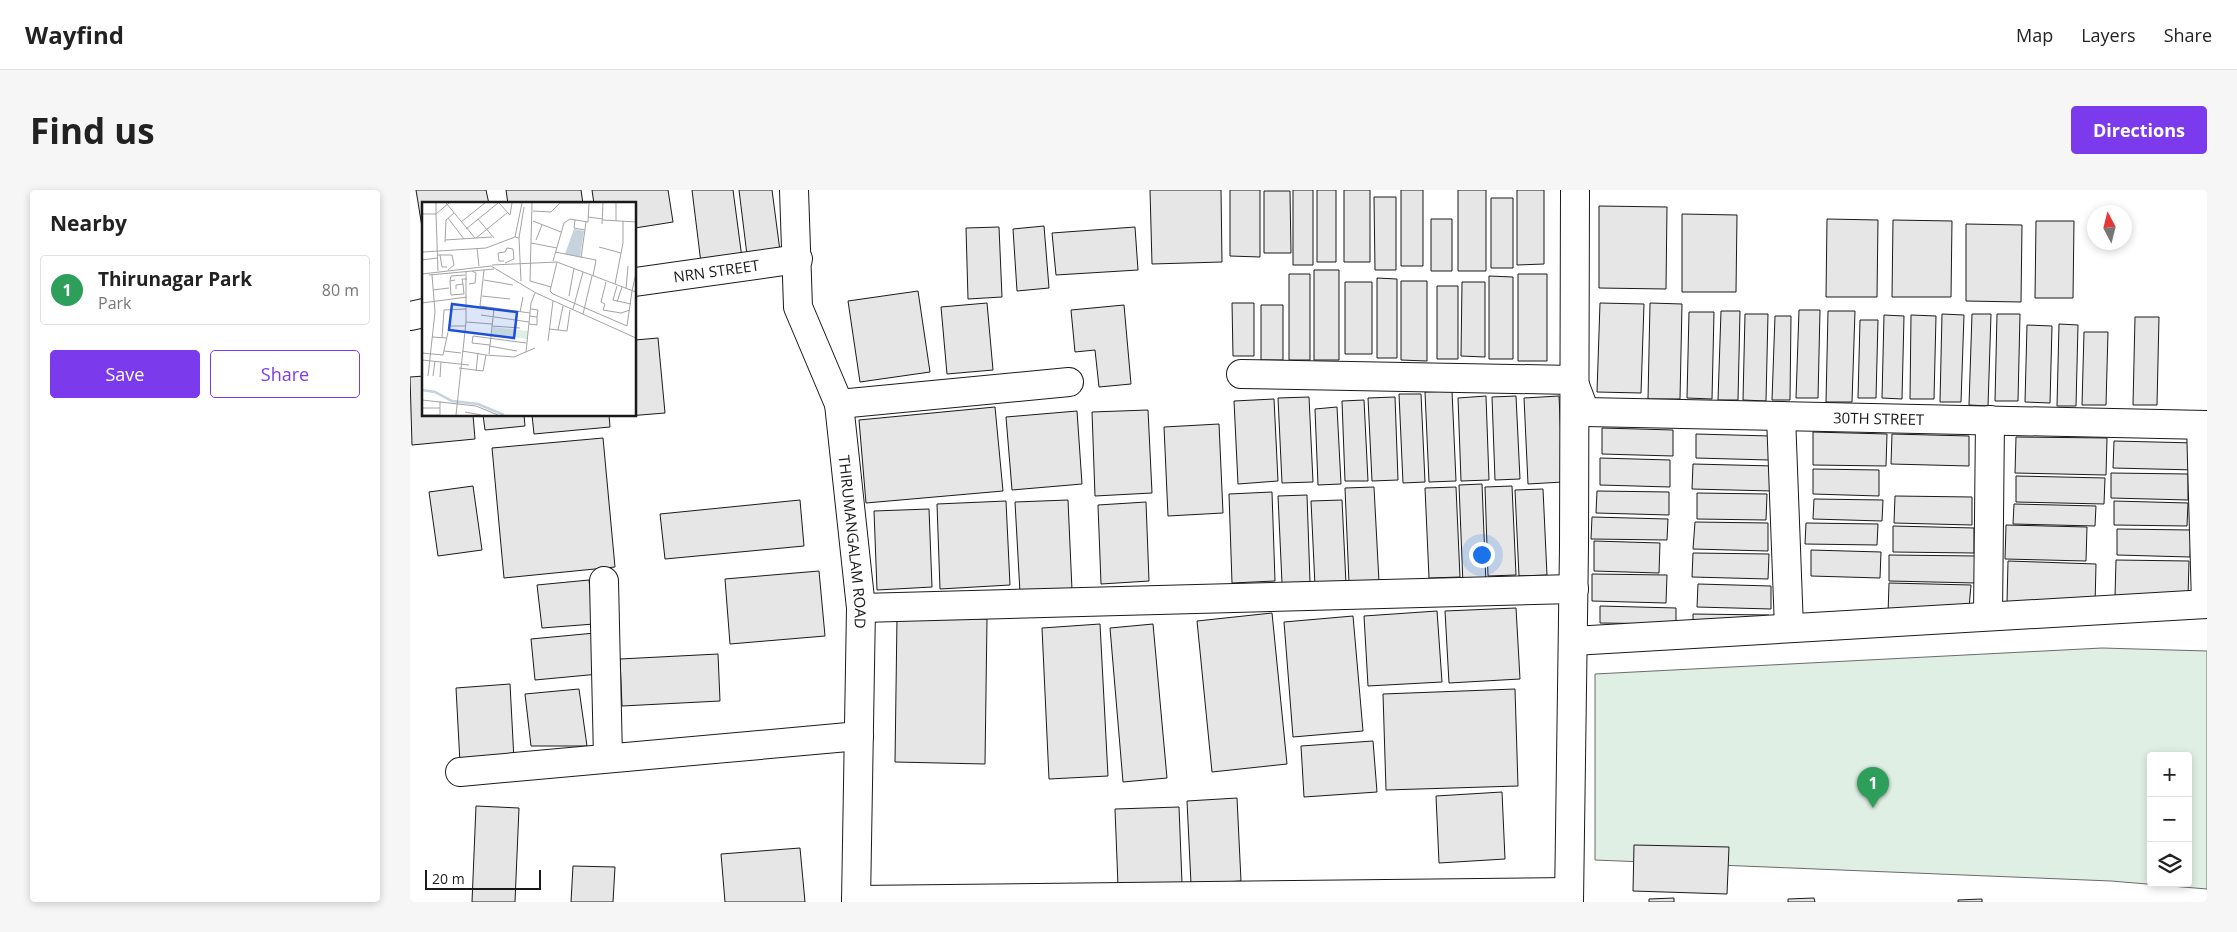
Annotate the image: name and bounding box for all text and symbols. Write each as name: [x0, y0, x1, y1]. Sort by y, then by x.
text: Wayfind: [25, 18, 124, 51]
text: Map: [2016, 23, 2053, 47]
text: Layers: [2081, 23, 2136, 47]
text: Share: [2164, 23, 2212, 47]
button: Directions: [2071, 106, 2207, 154]
text: Find us: [30, 107, 155, 154]
inset map: [422, 202, 636, 416]
north arrow: [2087, 205, 2132, 250]
text: Nearby: [50, 209, 127, 237]
street label: NRN STREET: [672, 254, 761, 286]
text: Thirunagar Park: [98, 266, 252, 292]
text: 1: [62, 279, 72, 301]
text: 80 m: [322, 279, 359, 301]
text: Park: [98, 292, 131, 314]
button: Save: [50, 350, 200, 398]
button: Share: [210, 350, 360, 398]
street label: 30TH STREET: [1833, 407, 1925, 429]
street label: THIRUMANGALAM ROAD: [835, 454, 871, 629]
your location: [1469, 542, 1495, 568]
map controls: [2147, 752, 2192, 887]
button: +: [2147, 752, 2192, 797]
pin: 1: [1857, 767, 1889, 808]
button: −: [2147, 797, 2192, 842]
button: layers: [2147, 842, 2192, 887]
scale bar: [425, 867, 541, 890]
text: 20 m: [432, 869, 465, 888]

